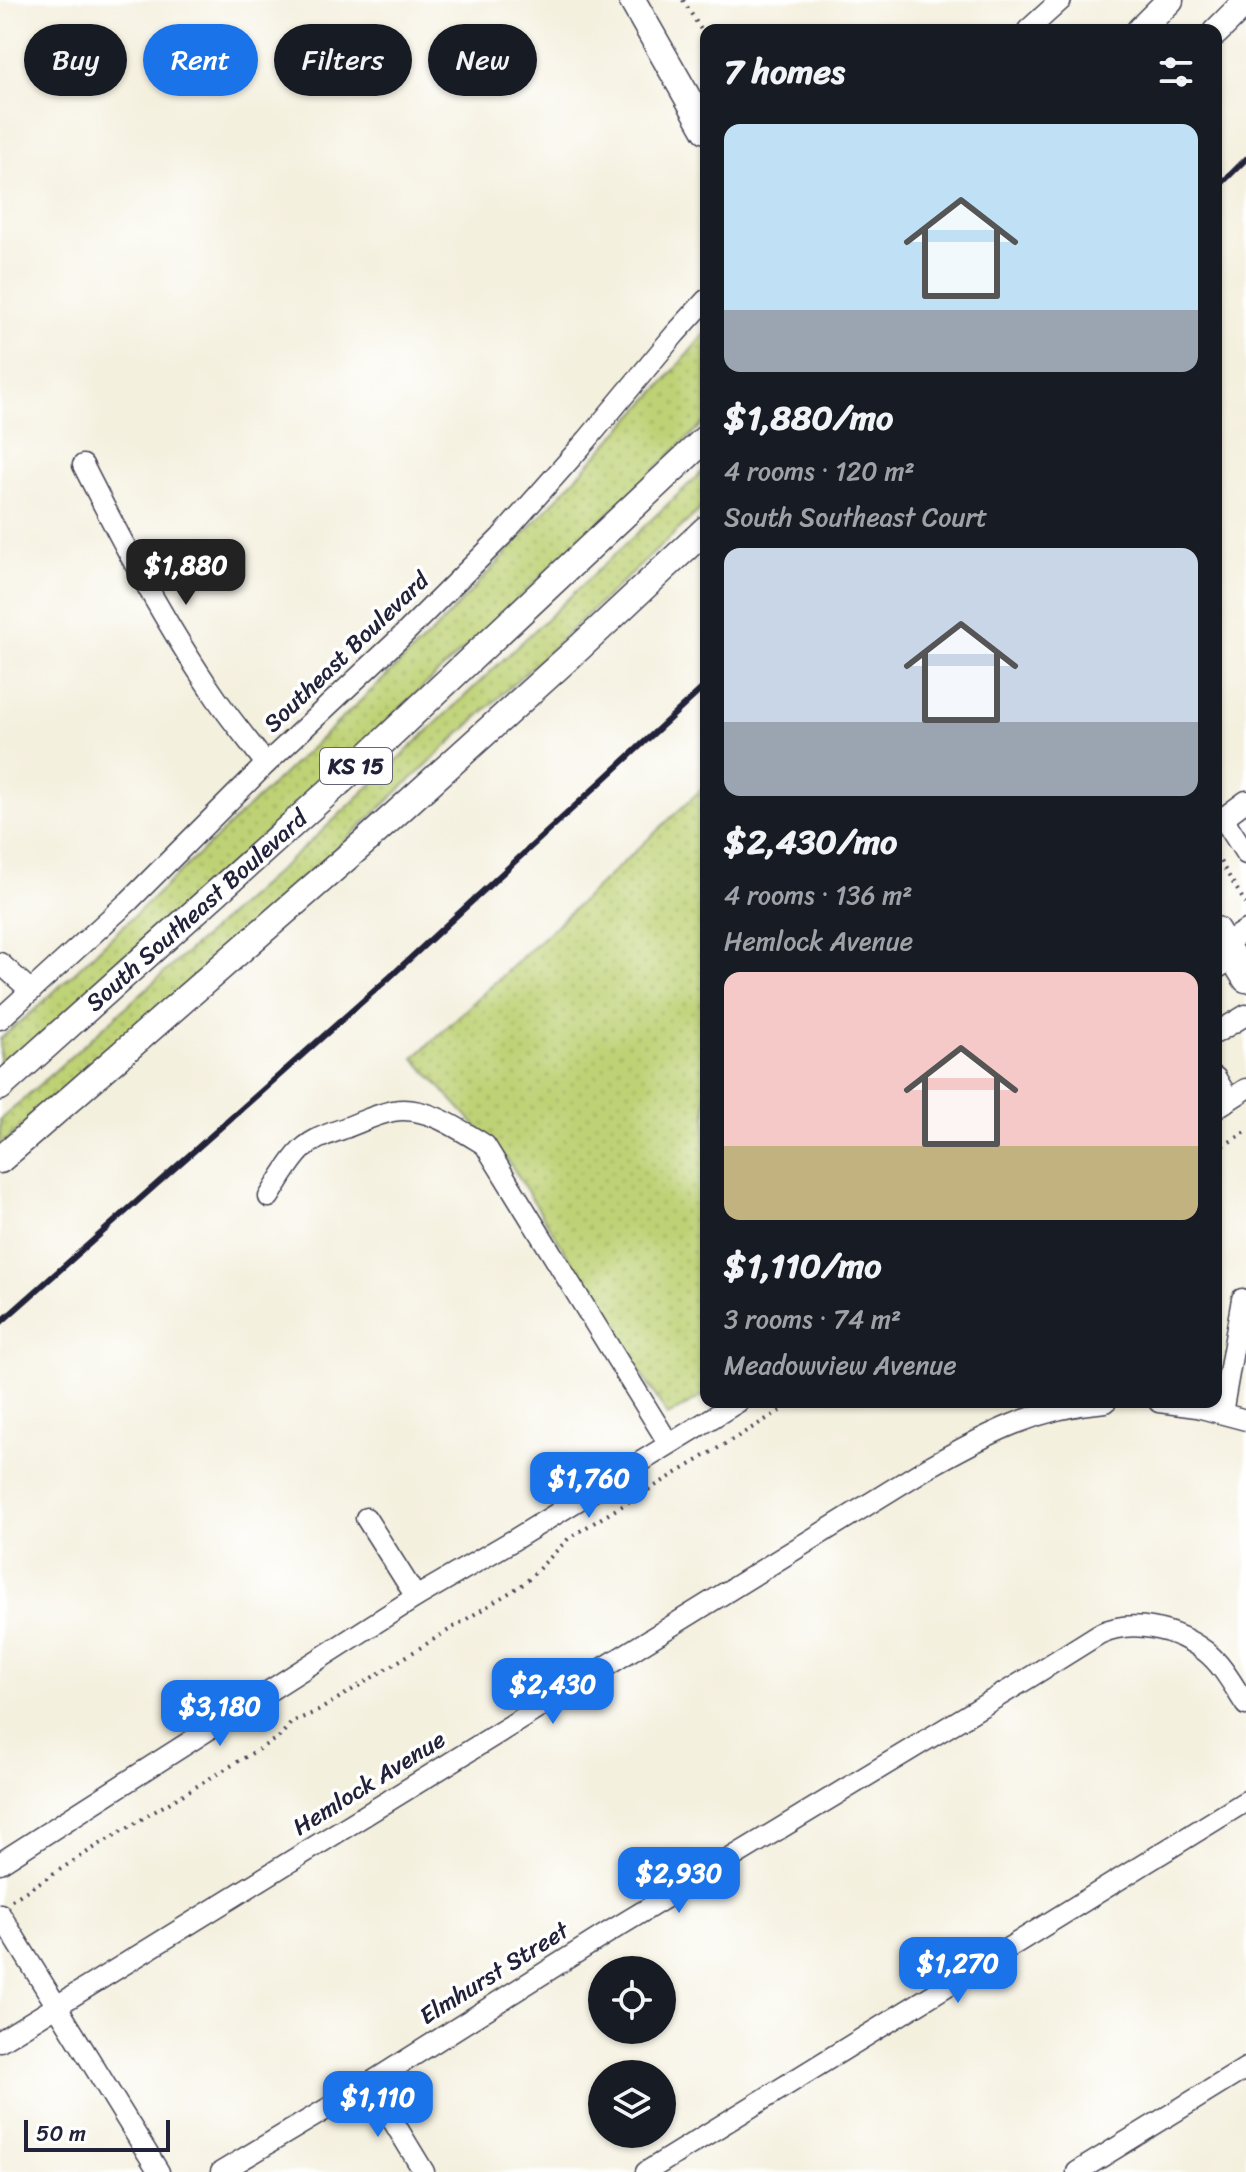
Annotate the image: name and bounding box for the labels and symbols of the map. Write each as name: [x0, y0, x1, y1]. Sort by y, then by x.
pin: $1,880: [121, 539, 251, 607]
street label: Southeast Boulevard: [253, 560, 440, 743]
road number: KS 15: [320, 748, 392, 784]
street label: South Southeast Boulevard: [76, 797, 319, 1022]
pin: $1,760: [524, 1452, 654, 1520]
pin: $2,430: [488, 1658, 618, 1726]
pin: $3,180: [155, 1680, 285, 1748]
street label: Hemlock Avenue: [284, 1719, 454, 1847]
pin: $2,930: [614, 1847, 744, 1915]
street label: Elmhurst Street: [411, 1909, 579, 2036]
pin: $1,270: [893, 1937, 1023, 2005]
pin: $1,110: [313, 2071, 443, 2139]
scale bar: [24, 2116, 170, 2152]

